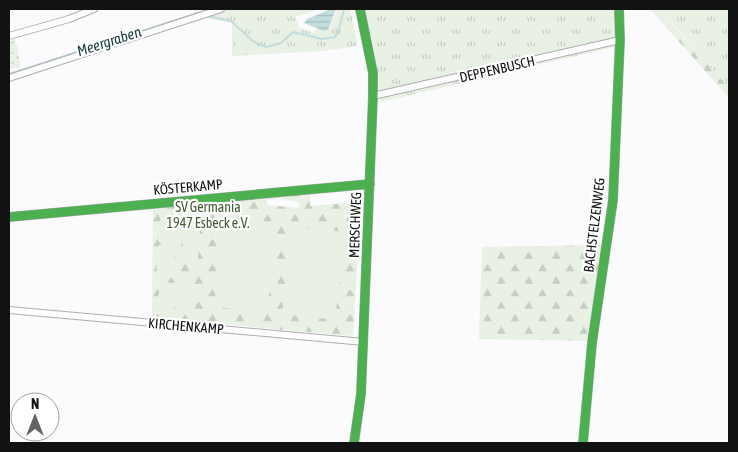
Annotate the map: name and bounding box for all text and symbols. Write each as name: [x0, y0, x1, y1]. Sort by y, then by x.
water label: Meergraben: [75, 23, 143, 59]
street label: DEPPENBUSCH: [458, 53, 536, 85]
street label: KÖSTERKAMP: [153, 176, 223, 198]
street label: BACHSTELZENWEG: [580, 177, 608, 273]
street label: MERSCHWEG: [346, 192, 364, 258]
park label: SV Germania 1947 Esbeck e.V.: [167, 199, 249, 231]
street label: KIRCHENKAMP: [147, 315, 225, 337]
north arrow: [10, 392, 60, 442]
text: N: [31, 396, 39, 412]

